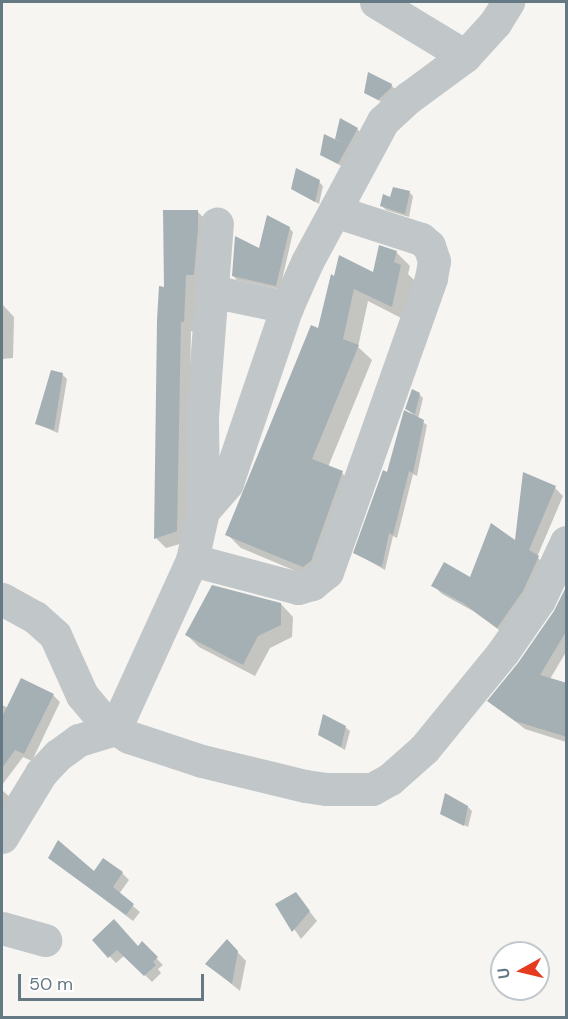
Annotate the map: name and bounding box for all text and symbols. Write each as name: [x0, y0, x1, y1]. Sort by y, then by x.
north arrow: [490, 941, 550, 1001]
scale bar: [21, 962, 207, 1000]
text: U: [492, 966, 515, 980]
text: 50 m: [29, 972, 73, 996]

